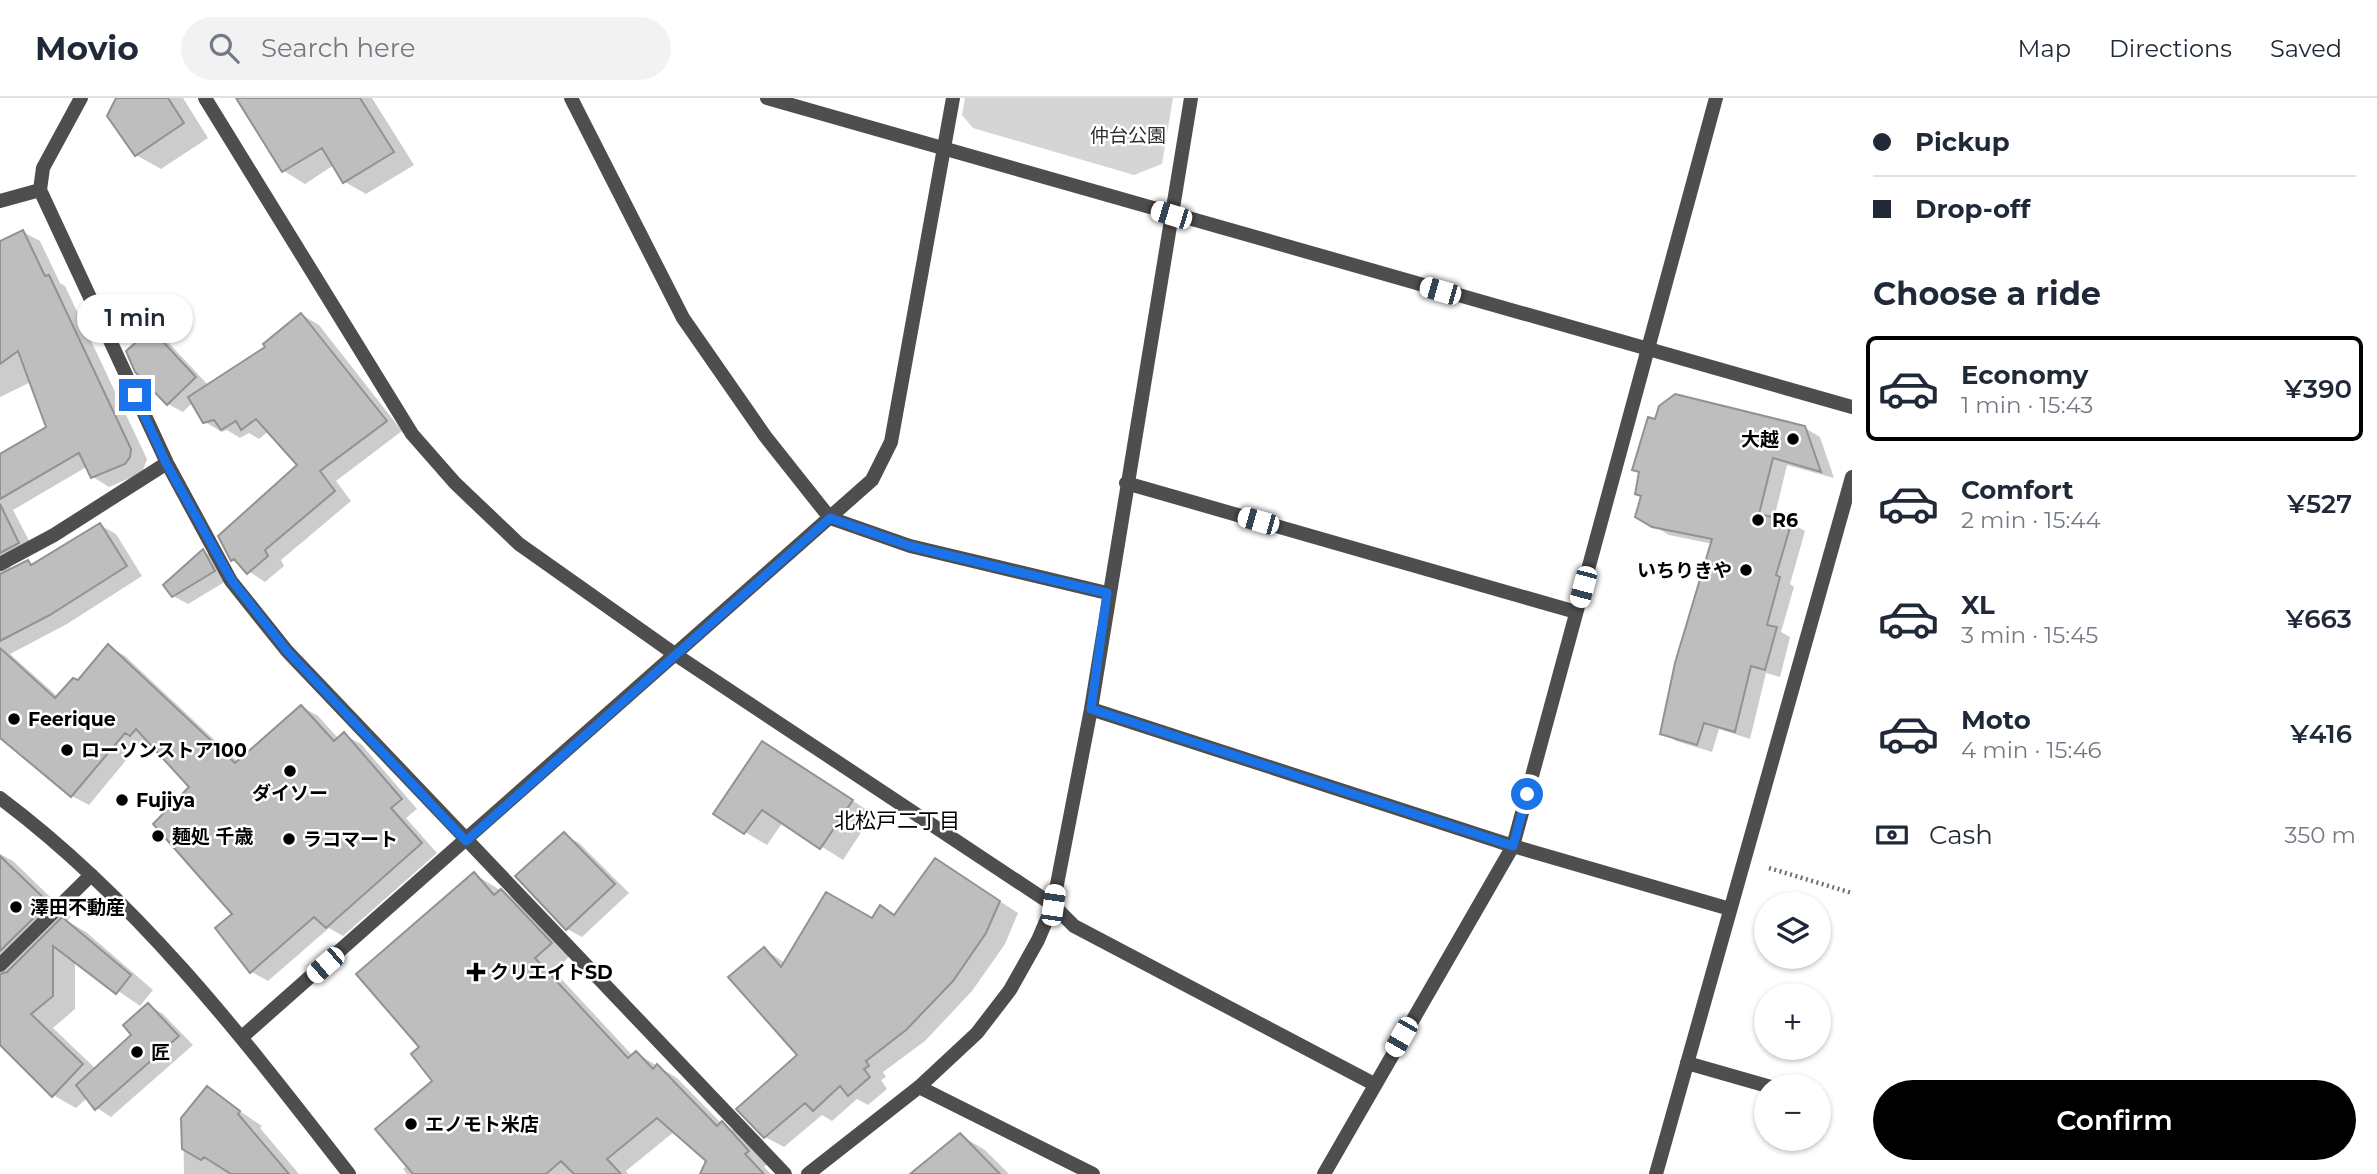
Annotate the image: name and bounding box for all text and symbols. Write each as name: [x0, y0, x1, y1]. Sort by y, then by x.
search box: [181, 17, 671, 80]
text: Movio: [35, 28, 139, 68]
icon: search: [205, 29, 243, 67]
text: Search here: [261, 32, 416, 64]
text: Map: [2018, 34, 2071, 63]
text: Directions: [2109, 34, 2232, 63]
text: Saved: [2270, 34, 2342, 63]
park label: 仲台公園: [1090, 124, 1166, 147]
text: Pickup: [1915, 126, 2010, 158]
text: Drop-off: [1915, 193, 2030, 225]
car: [1148, 199, 1195, 231]
text: Choose a ride: [1873, 274, 2101, 313]
car: [1417, 275, 1464, 307]
callout: 1 min: [77, 294, 193, 342]
text: 1 min: [104, 304, 166, 332]
icon: car: [1877, 357, 1940, 420]
text: Economy: [1961, 359, 2088, 391]
text: ¥390: [2284, 373, 2352, 405]
route end: [119, 379, 151, 411]
text: 1 min · 15:43: [1961, 391, 2093, 419]
place label: 大越: [1741, 428, 1779, 451]
marker: 大越: [1785, 431, 1801, 447]
icon: car: [1877, 472, 1940, 535]
text: Comfort: [1961, 474, 2073, 506]
text: ¥527: [2287, 488, 2352, 520]
car: [1235, 505, 1282, 537]
text: 2 min · 15:44: [1961, 506, 2101, 534]
place label: R6: [1772, 509, 1798, 532]
marker: R6: [1750, 512, 1766, 528]
place label: いちりきや: [1637, 559, 1732, 582]
marker: いちりきや: [1738, 562, 1754, 578]
car: [1568, 564, 1599, 610]
icon: car: [1877, 587, 1940, 650]
text: XL: [1961, 589, 1995, 621]
text: ¥663: [2286, 603, 2352, 635]
text: 3 min · 15:45: [1961, 621, 2098, 649]
icon: car: [1877, 702, 1940, 765]
text: Moto: [1961, 704, 2031, 736]
place label: Feerique: [28, 708, 116, 731]
marker: Feerique: [6, 711, 22, 727]
text: ¥416: [2290, 718, 2352, 750]
text: 4 min · 15:46: [1961, 736, 2102, 764]
place label: ローソンストア100: [81, 739, 247, 762]
marker: ローソンストア100: [59, 742, 75, 758]
marker: ダイソー: [282, 763, 298, 779]
route start: [1511, 778, 1543, 810]
place label: ダイソー: [252, 782, 328, 805]
place label: Fujiya: [136, 789, 195, 812]
marker: Fujiya: [114, 792, 130, 808]
district label: 北松戸二丁目: [834, 808, 960, 833]
icon: cash: [1873, 816, 1911, 854]
text: Cash: [1929, 819, 1993, 851]
text: 350 m: [2285, 821, 2356, 849]
place label: 麺処 千歳: [172, 825, 253, 848]
marker: 麺処 千歳: [150, 828, 166, 844]
place label: ラコマート: [303, 828, 398, 851]
marker: ラコマート: [281, 831, 297, 847]
car: [1040, 883, 1067, 927]
map controls: [1754, 892, 1831, 1151]
button: layers: [1754, 892, 1831, 969]
place label: 澤田不動産: [30, 896, 125, 919]
marker: 澤田不動産: [8, 899, 24, 915]
car: [303, 943, 348, 987]
place label: クリエイトSD: [490, 961, 613, 984]
marker: クリエイトSD: [468, 964, 484, 980]
button: +: [1754, 983, 1831, 1060]
car: [1382, 1014, 1421, 1060]
place label: 匠: [151, 1041, 170, 1064]
marker: 匠: [129, 1044, 145, 1060]
button: −: [1754, 1074, 1831, 1151]
button: Confirm: [1873, 1080, 2356, 1160]
place label: エノモト米店: [425, 1113, 539, 1136]
marker: エノモト米店: [403, 1116, 419, 1132]

